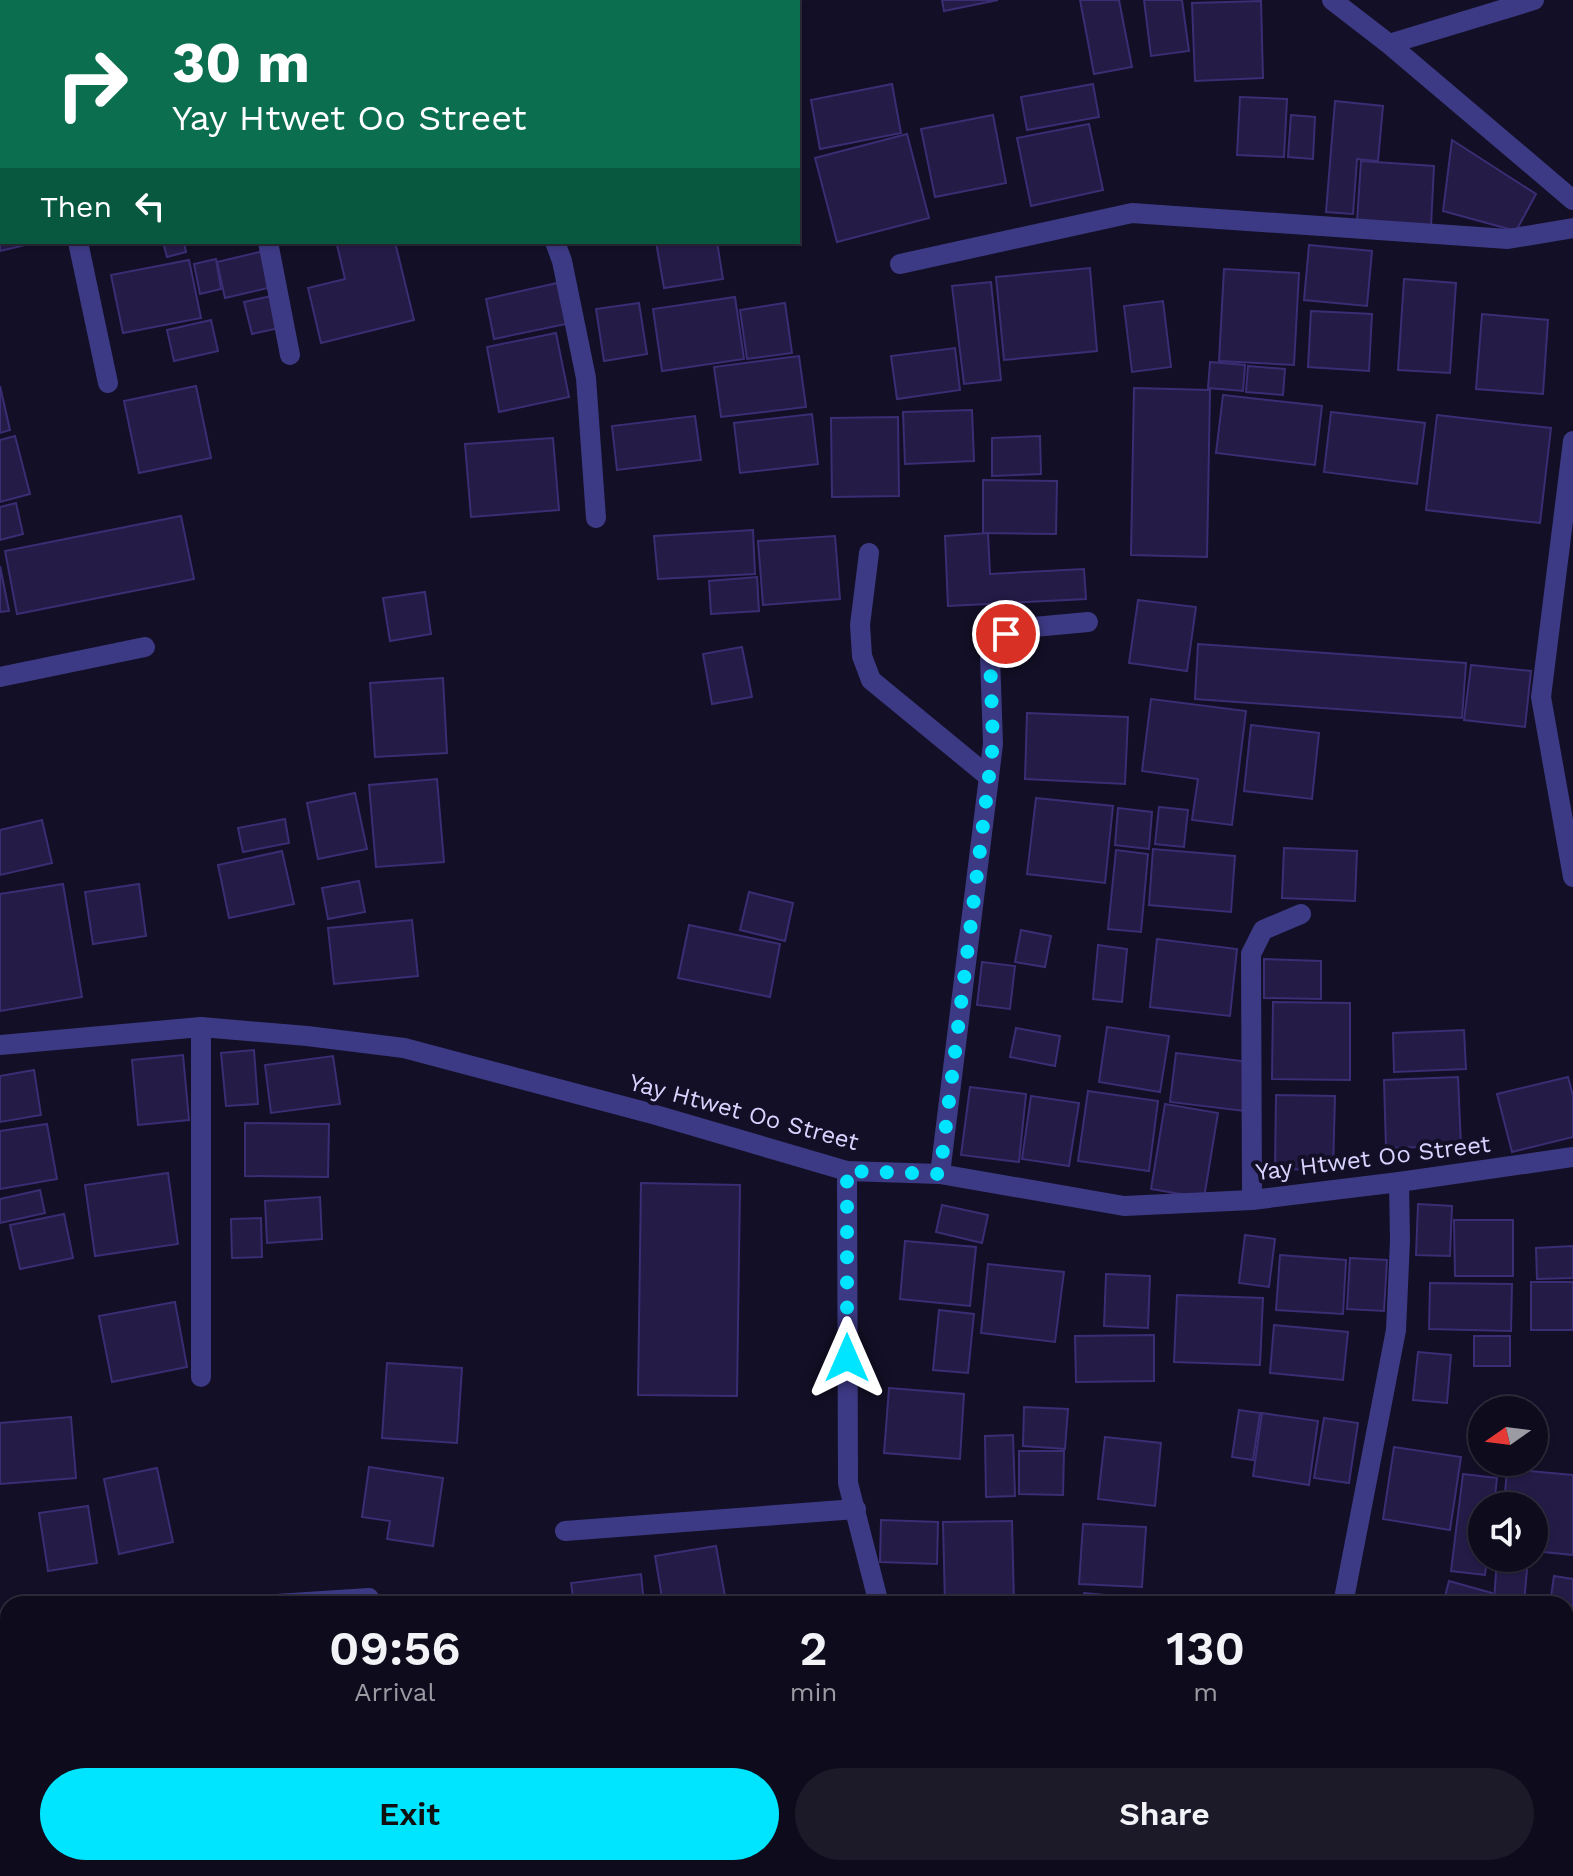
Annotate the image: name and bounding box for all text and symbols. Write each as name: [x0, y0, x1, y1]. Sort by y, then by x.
text: 30 m: [172, 30, 310, 96]
icon: right: [40, 32, 144, 136]
text: Yay Htwet Oo Street: [172, 97, 527, 139]
icon: left: [128, 184, 172, 228]
text: Then: [40, 189, 112, 224]
pin: [972, 600, 1040, 668]
icon: arrive: [984, 612, 1028, 656]
street label: Yay Htwet Oo Street: [626, 1068, 862, 1156]
street label: Yay Htwet Oo Street: [1254, 1130, 1492, 1186]
position arrow: [805, 1316, 889, 1400]
north arrow: [1468, 1396, 1548, 1476]
map controls: [1468, 1396, 1548, 1572]
button: sound: [1468, 1492, 1548, 1572]
text: 09:56: [329, 1620, 461, 1677]
text: 2: [799, 1620, 828, 1677]
text: 130: [1166, 1620, 1245, 1677]
text: Arrival: [354, 1677, 435, 1707]
text: min: [790, 1677, 837, 1707]
text: m: [1193, 1677, 1218, 1707]
button: Exit: [40, 1768, 779, 1860]
button: Share: [795, 1768, 1534, 1860]

